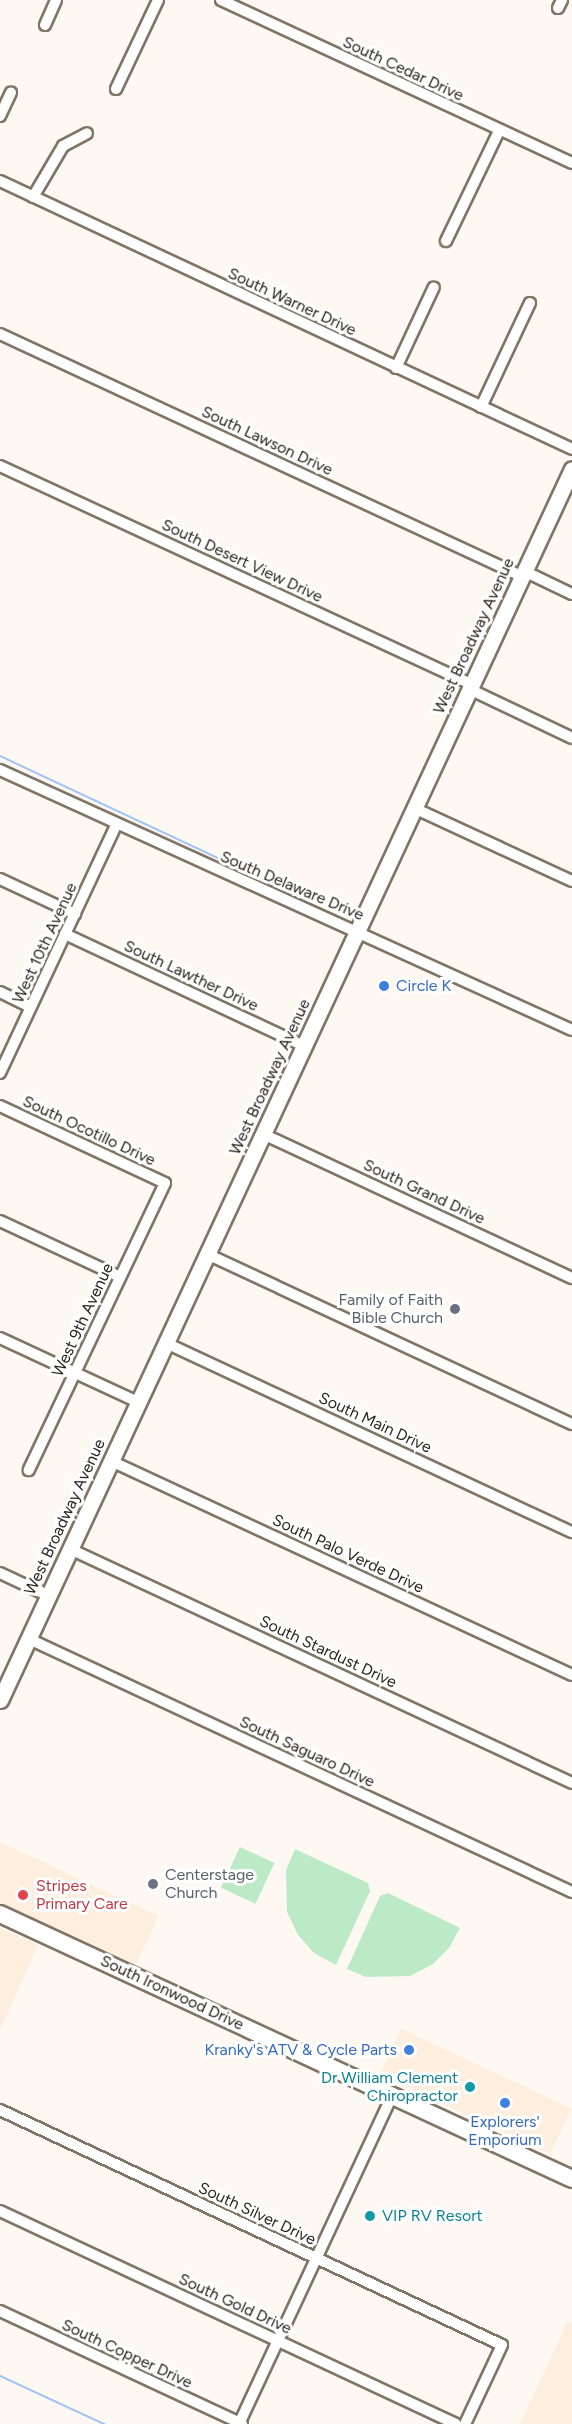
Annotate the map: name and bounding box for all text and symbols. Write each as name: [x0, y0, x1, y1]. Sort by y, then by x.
street label: South Cedar Drive: [340, 33, 466, 105]
street label: South Warner Drive: [225, 264, 359, 340]
street label: South Lawson Drive: [198, 402, 336, 480]
street label: South Desert View Drive: [159, 515, 325, 607]
street label: West Broadway Avenue: [429, 555, 519, 717]
street label: South Delaware Drive: [217, 847, 367, 925]
street label: West 10th Avenue: [9, 880, 81, 1006]
street label: South Lawther Drive: [121, 936, 261, 1016]
place label: Circle K: [396, 976, 451, 996]
marker: Circle K: [377, 979, 391, 993]
street label: West Broadway Avenue: [225, 996, 315, 1158]
street label: South Ocotillo Drive: [20, 1092, 158, 1170]
street label: South Grand Drive: [360, 1155, 488, 1229]
street label: West 9th Avenue: [48, 1260, 118, 1380]
place label: Family of Faith Bible Church: [338, 1290, 443, 1328]
marker: Family of Faith Bible Church: [448, 1302, 462, 1316]
street label: South Main Drive: [316, 1388, 434, 1458]
street label: West Broadway Avenue: [20, 1436, 110, 1598]
street label: South Palo Verde Drive: [269, 1511, 427, 1597]
street label: South Stardust Drive: [256, 1612, 400, 1692]
street label: South Saguaro Drive: [236, 1712, 378, 1792]
place label: Centerstage Church: [165, 1865, 254, 1903]
place label: Stripes Primary Care: [36, 1876, 128, 1914]
marker: Centerstage Church: [146, 1877, 160, 1891]
marker: Stripes Primary Care: [14, 1886, 32, 1904]
street label: South Ironwood Drive: [97, 1951, 247, 2035]
place label: Kranky's ATV & Cycle Parts: [204, 2040, 397, 2060]
marker: Kranky's ATV & Cycle Parts: [402, 2043, 416, 2057]
place label: Dr William Clement Chiropractor: [321, 2068, 458, 2106]
marker: Dr William Clement Chiropractor: [463, 2080, 477, 2094]
marker: Explorers' Emporium: [498, 2096, 512, 2110]
place label: Explorers' Emporium: [468, 2112, 542, 2150]
street label: South Silver Drive: [195, 2178, 319, 2250]
place label: VIP RV Resort: [382, 2206, 483, 2226]
marker: VIP RV Resort: [363, 2209, 377, 2223]
street label: South Gold Drive: [176, 2269, 294, 2339]
street label: South Copper Drive: [59, 2315, 195, 2393]

